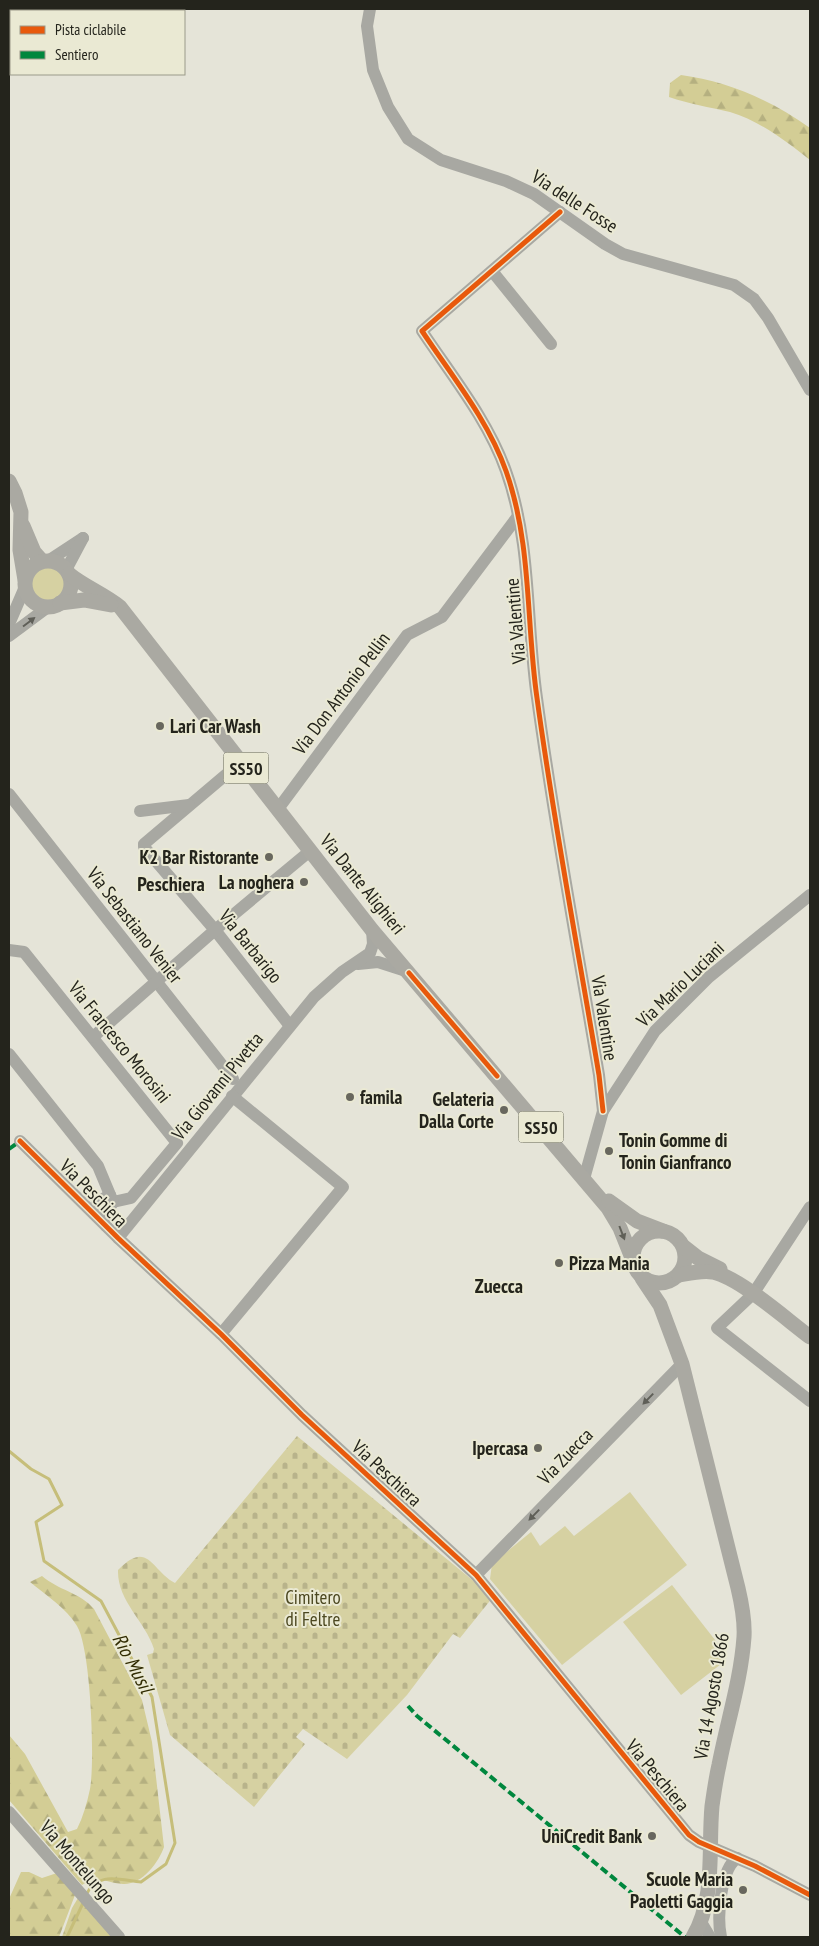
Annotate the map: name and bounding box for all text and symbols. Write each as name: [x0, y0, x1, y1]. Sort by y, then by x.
legend: [10, 10, 185, 75]
text: Pista ciclabile: [55, 20, 126, 39]
text: Sentiero: [55, 45, 98, 64]
street label: Via delle Fosse: [526, 164, 623, 238]
street label: Via Valentine: [499, 577, 531, 666]
one-way arrow: [22, 617, 36, 627]
street label: Via Don Antonio Pellin: [287, 627, 395, 760]
place label: Lari Car Wash: [170, 714, 261, 738]
marker: Lari Car Wash: [154, 720, 166, 732]
road number: SS50: [224, 752, 268, 784]
street label: Via Dante Alighieri: [315, 828, 411, 939]
place label: K2 Bar Ristorante: [139, 845, 259, 869]
marker: K2 Bar Ristorante: [263, 851, 275, 863]
street label: Via Sebastiano Venier: [81, 861, 188, 989]
place label: La noghera: [219, 870, 294, 894]
district label: Peschiera: [137, 871, 205, 897]
marker: La noghera: [298, 876, 310, 888]
street label: Via Barbarigo: [213, 904, 288, 988]
street label: Via Mario Luciani: [630, 936, 729, 1032]
street label: Via Valentine: [586, 973, 624, 1062]
street label: Via Francesco Morosini: [63, 976, 176, 1108]
street label: Via Giovanni Pivetta: [166, 1027, 268, 1146]
place label: famila: [360, 1085, 402, 1109]
place label: Gelateria Dalla Corte: [419, 1087, 494, 1133]
marker: famila: [344, 1091, 356, 1103]
marker: Gelateria Dalla Corte: [498, 1104, 510, 1116]
road number: SS50: [518, 1112, 564, 1142]
place label: Tonin Gomme di Tonin Gianfranco: [619, 1128, 732, 1174]
marker: Tonin Gomme di Tonin Gianfranco: [603, 1145, 615, 1157]
street label: Via Peschiera: [54, 1153, 133, 1232]
one-way arrow: [618, 1226, 626, 1240]
place label: Pizza Mania: [569, 1251, 650, 1275]
marker: Pizza Mania: [553, 1257, 565, 1269]
district label: Zuecca: [475, 1273, 523, 1299]
one-way arrow: [642, 1392, 654, 1404]
street label: Via Zuecca: [532, 1423, 598, 1490]
street label: Via Peschiera: [346, 1434, 427, 1511]
place label: Ipercasa: [472, 1436, 528, 1460]
marker: Ipercasa: [532, 1442, 544, 1454]
one-way arrow: [528, 1509, 540, 1521]
park label: Cimitero di Feltre: [285, 1585, 341, 1631]
water label: Rio Musil: [106, 1629, 161, 1699]
street label: Via 14 Agosto 1866: [688, 1631, 734, 1762]
street label: Via Peschiera: [620, 1733, 695, 1816]
street label: Via Montelungo: [34, 1814, 121, 1909]
place label: UniCredit Bank: [542, 1824, 642, 1848]
marker: UniCredit Bank: [646, 1830, 658, 1842]
place label: Scuole Maria Paoletti Gaggia: [630, 1867, 733, 1913]
marker: Scuole Maria Paoletti Gaggia: [737, 1884, 749, 1896]

